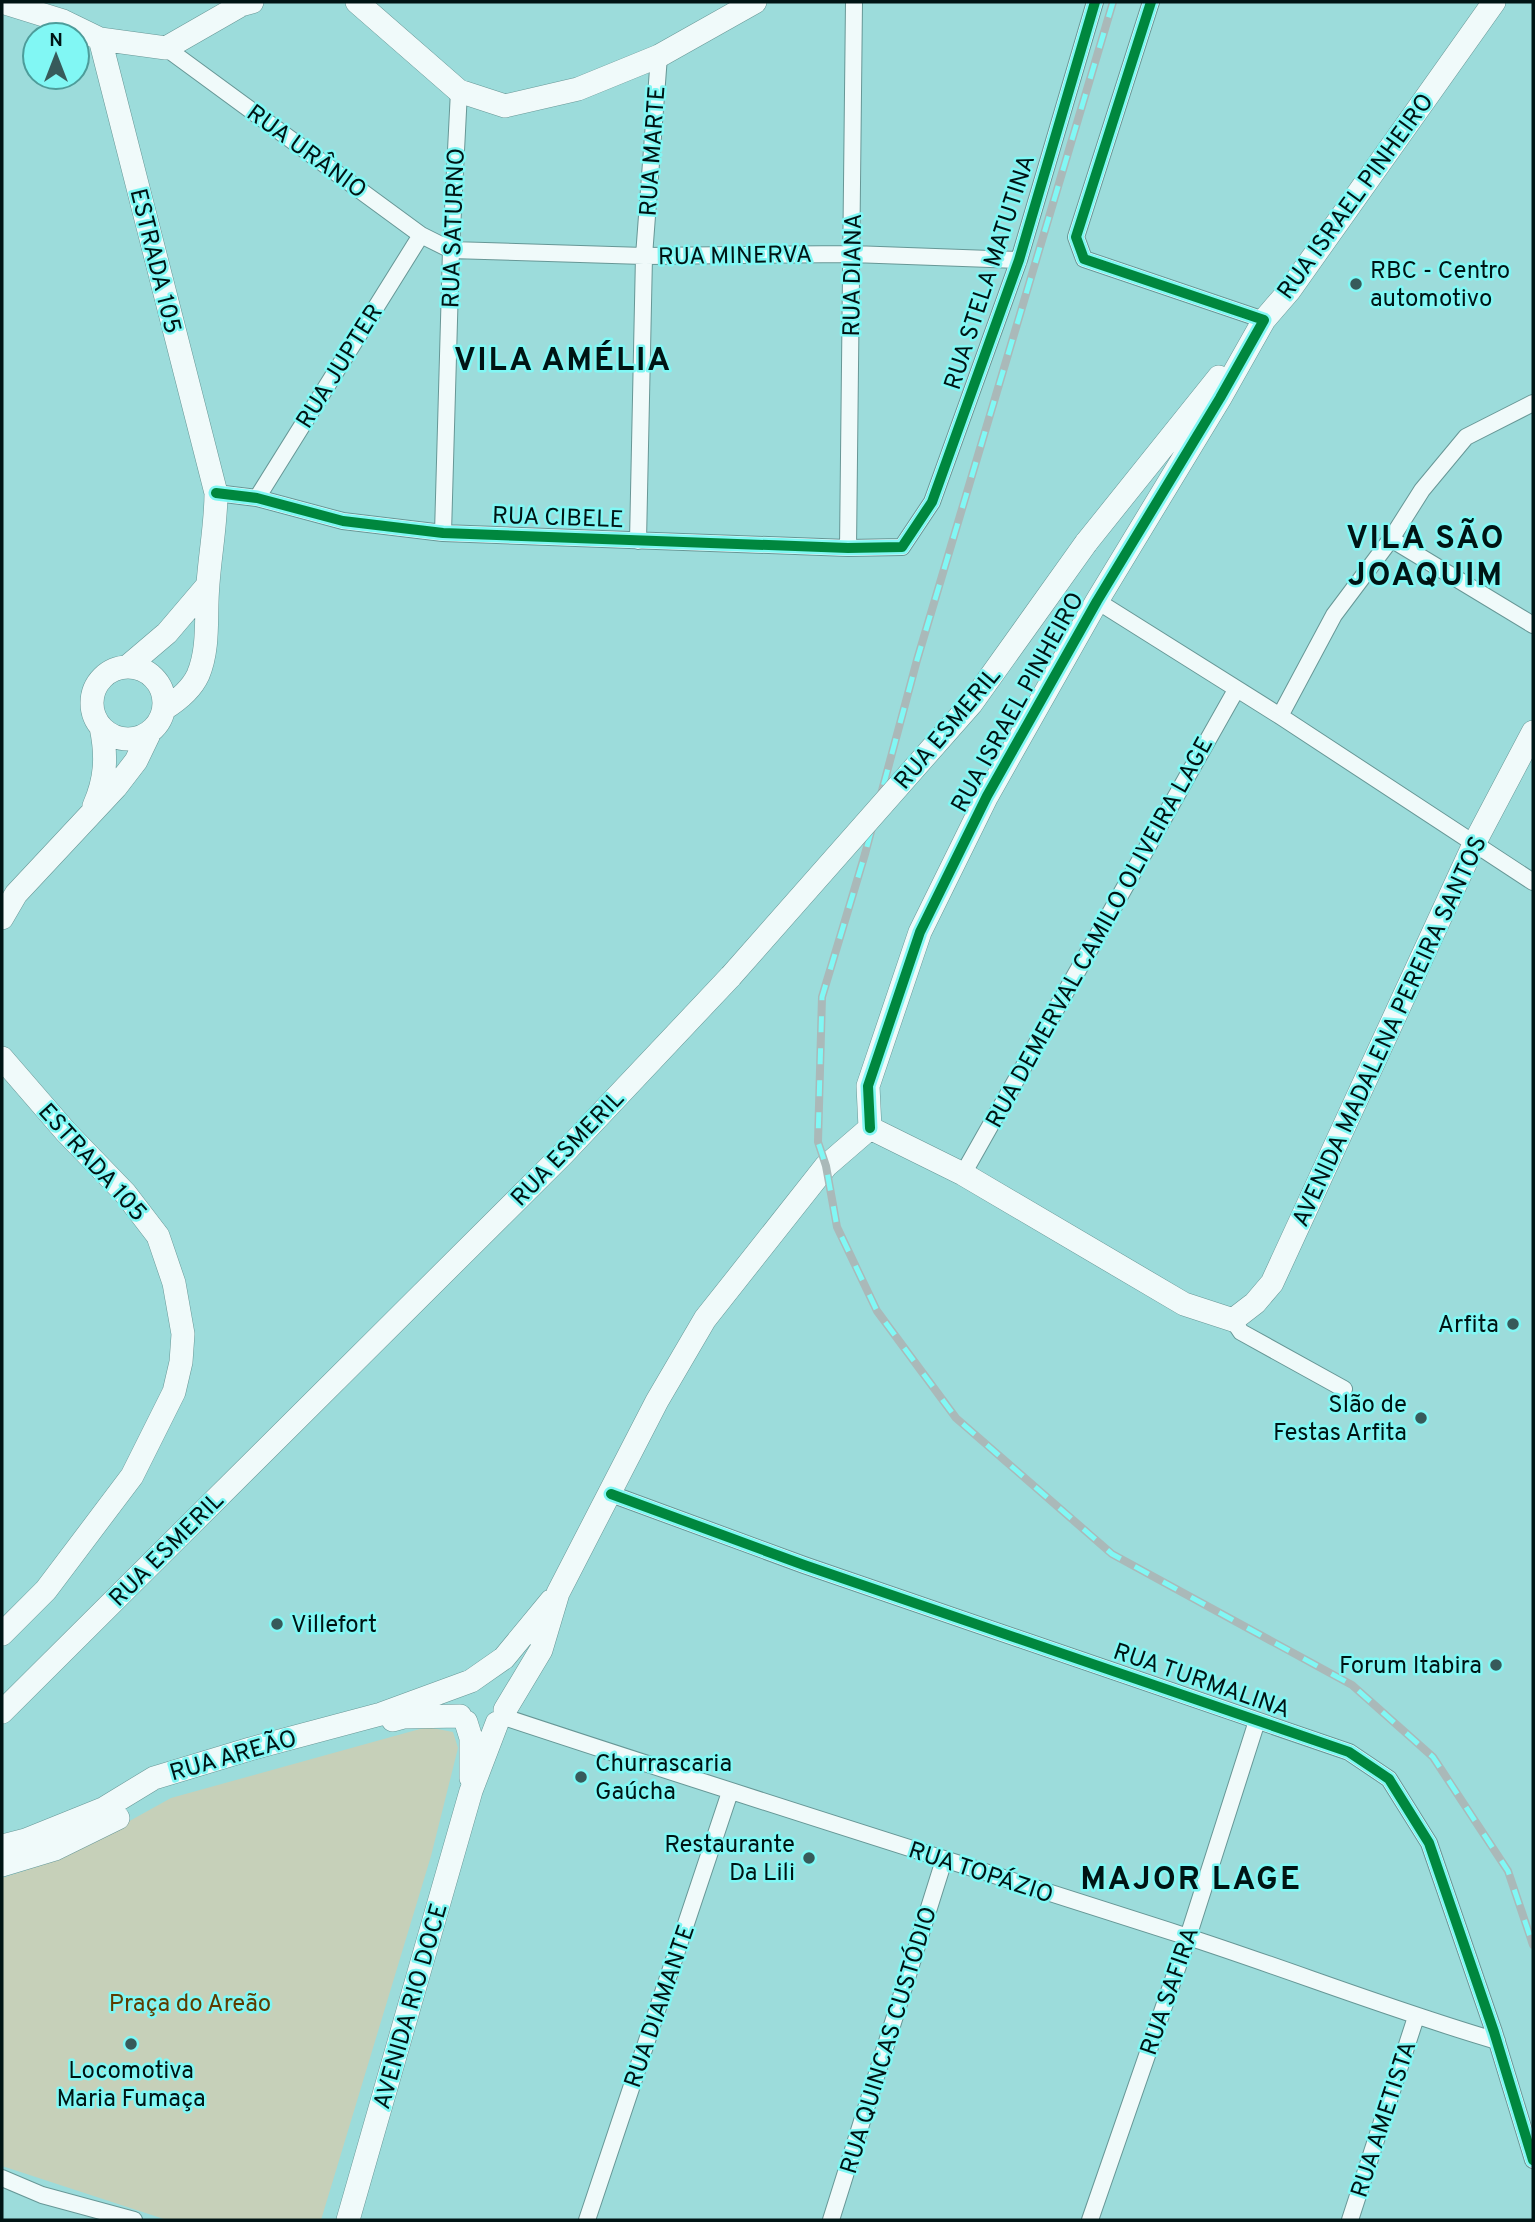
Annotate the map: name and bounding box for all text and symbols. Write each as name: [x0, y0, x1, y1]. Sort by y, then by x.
north arrow: [21, 21, 91, 91]
text: N: [49, 29, 63, 53]
street label: RUA MARTE: [634, 85, 674, 217]
street label: RUA ISRAEL PINHEIRO: [1272, 88, 1441, 306]
street label: RUA URÂNIO: [240, 97, 373, 206]
street label: RUA SATURNO: [437, 147, 473, 309]
street label: RUA STELA MATUTINA: [939, 151, 1043, 394]
street label: ESTRADA 105: [122, 186, 187, 337]
street label: RUA DIANA: [838, 213, 870, 337]
street label: RUA MINERVA: [658, 241, 812, 273]
place label: RBC - Centro automotivo: [1370, 257, 1510, 315]
marker: RBC - Centro automotivo: [1348, 276, 1364, 292]
street label: RUA JUPTER: [291, 299, 391, 435]
district label: VILA AMÉLIA: [454, 340, 672, 382]
street label: RUA CIBELE: [491, 502, 624, 536]
district label: VILA SÃO JOAQUIM: [1346, 518, 1506, 597]
street label: RUA ISRAEL PINHEIRO: [946, 588, 1092, 818]
street label: RUA ESMERIL: [889, 662, 1008, 796]
street label: RUA DEMERVAL CAMILO OLIVEIRA LAGE: [980, 732, 1221, 1134]
street label: AVENIDA MADALENA PEREIRA SANTOS: [1287, 832, 1495, 1232]
street label: RUA ESMERIL: [505, 1085, 631, 1214]
street label: ESTRADA 105: [31, 1098, 152, 1229]
place label: Arfita: [1438, 1311, 1499, 1341]
marker: Arfita: [1505, 1316, 1521, 1332]
place label: Slão de Festas Arfita: [1273, 1391, 1407, 1449]
marker: Slão de Festas Arfita: [1413, 1410, 1429, 1426]
street label: RUA ESMERIL: [104, 1487, 231, 1614]
place label: Villefort: [291, 1611, 377, 1641]
marker: Villefort: [269, 1616, 285, 1632]
street label: RUA TURMALINA: [1109, 1638, 1294, 1726]
place label: Forum Itabira: [1339, 1652, 1482, 1682]
marker: Forum Itabira: [1488, 1657, 1504, 1673]
street label: RUA AREÃO: [166, 1723, 301, 1789]
place label: Churrascaria Gaúcha: [595, 1750, 732, 1808]
marker: Churrascaria Gaúcha: [573, 1769, 589, 1785]
place label: Restaurante Da Lili: [664, 1831, 795, 1889]
street label: RUA TOPÁZIO: [904, 1834, 1057, 1911]
marker: Restaurante Da Lili: [801, 1850, 817, 1866]
district label: MAJOR LAGE: [1080, 1861, 1302, 1901]
street label: AVENIDA RIO DOCE: [368, 1900, 456, 2113]
street label: RUA QUINCAS CUSTÓDIO: [833, 1903, 945, 2178]
street label: RUA DIAMANTE: [619, 1921, 703, 2092]
street label: RUA SAFIRA: [1135, 1924, 1207, 2060]
park label: Praça do Areão: [109, 1990, 271, 2020]
marker: Locomotiva Maria Fumaça: [123, 2036, 139, 2052]
street label: RUA AMETISTA: [1345, 2038, 1424, 2202]
place label: Locomotiva Maria Fumaça: [56, 2057, 206, 2115]

